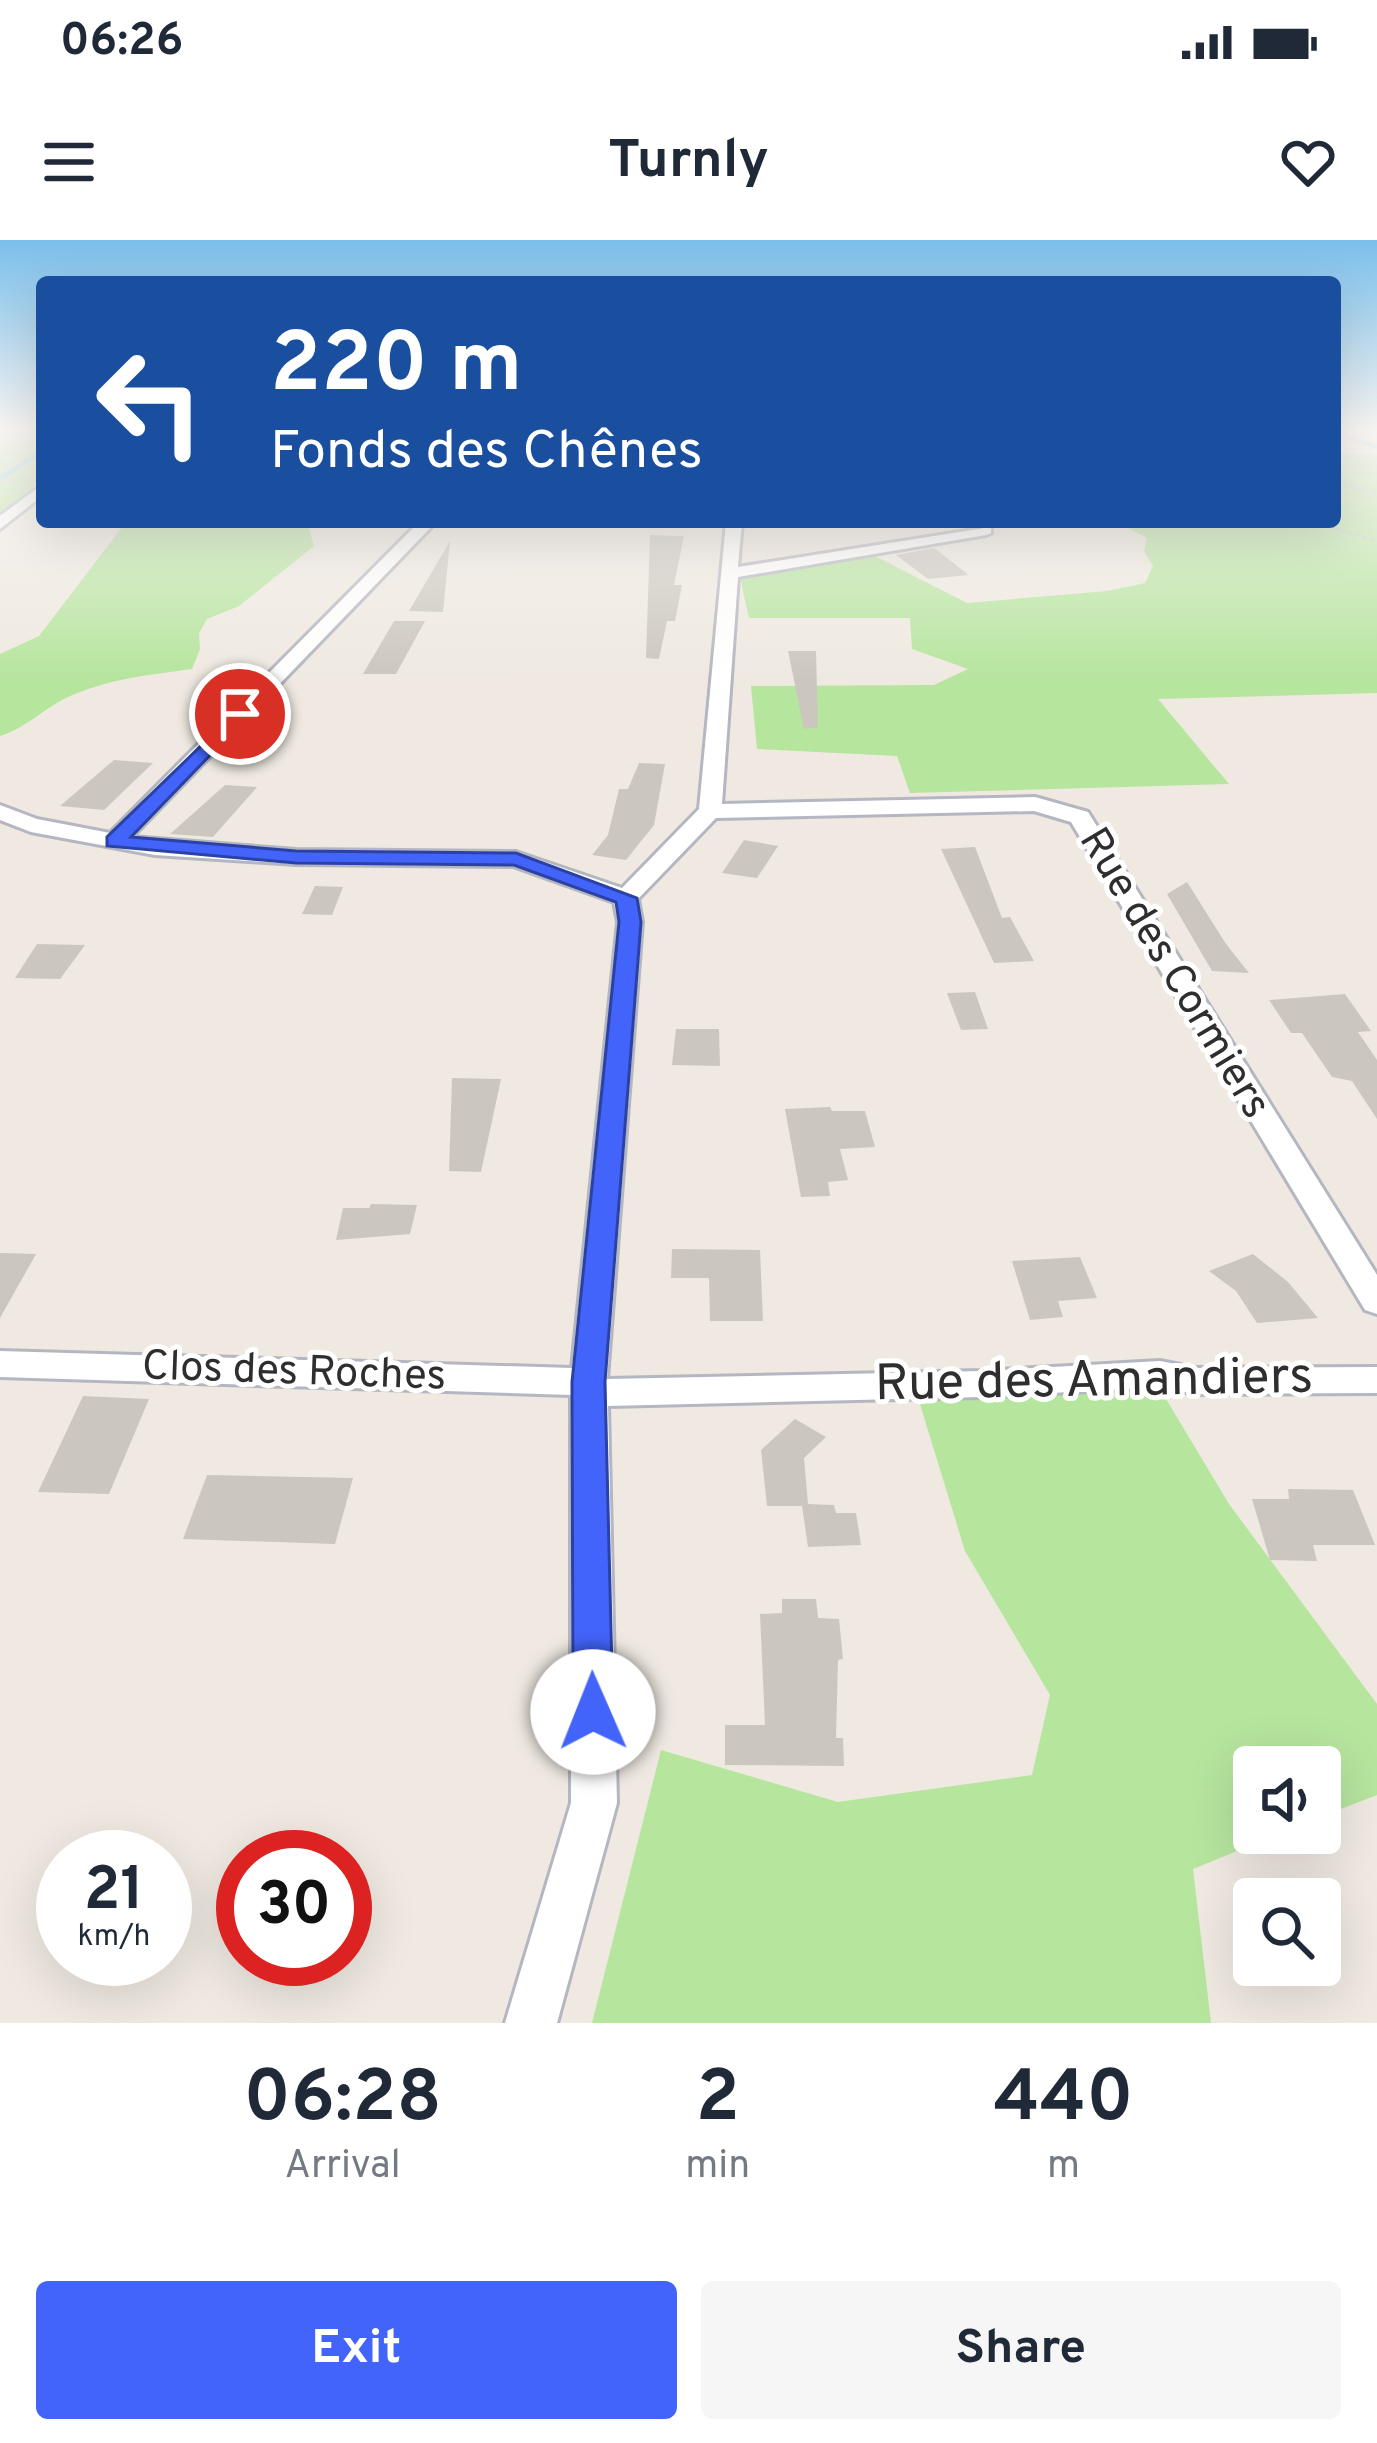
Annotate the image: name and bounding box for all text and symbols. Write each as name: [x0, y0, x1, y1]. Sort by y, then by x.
text: 06:26: [60, 14, 183, 71]
text: Turnly: [608, 128, 769, 197]
icon: menu: [36, 129, 102, 195]
icon: heart: [1275, 129, 1341, 195]
text: 220 m: [270, 315, 523, 421]
icon: left: [72, 324, 228, 480]
text: Fonds des Chênes: [270, 419, 703, 488]
pin: [189, 663, 291, 765]
icon: arrive: [207, 681, 273, 747]
street label: Rue des Cormiers: [1065, 819, 1281, 1129]
street label: Clos des Roches: [141, 1341, 447, 1405]
street label: Rue des Amandiers: [874, 1347, 1314, 1419]
position arrow: [530, 1649, 656, 1775]
map controls: [1233, 1746, 1341, 1986]
button: sound: [1233, 1746, 1341, 1854]
speed limit sign: 30: [216, 1830, 372, 1986]
text: 21: [84, 1855, 144, 1931]
button: search: [1233, 1878, 1341, 1986]
text: km/h: [78, 1919, 150, 1956]
text: 06:28: [243, 2055, 442, 2147]
text: 2: [696, 2055, 740, 2147]
text: 440: [994, 2055, 1134, 2147]
text: Arrival: [285, 2143, 401, 2192]
text: min: [685, 2143, 750, 2192]
text: m: [1047, 2143, 1080, 2192]
button: Exit: [36, 2281, 677, 2419]
button: Share: [701, 2281, 1341, 2419]

